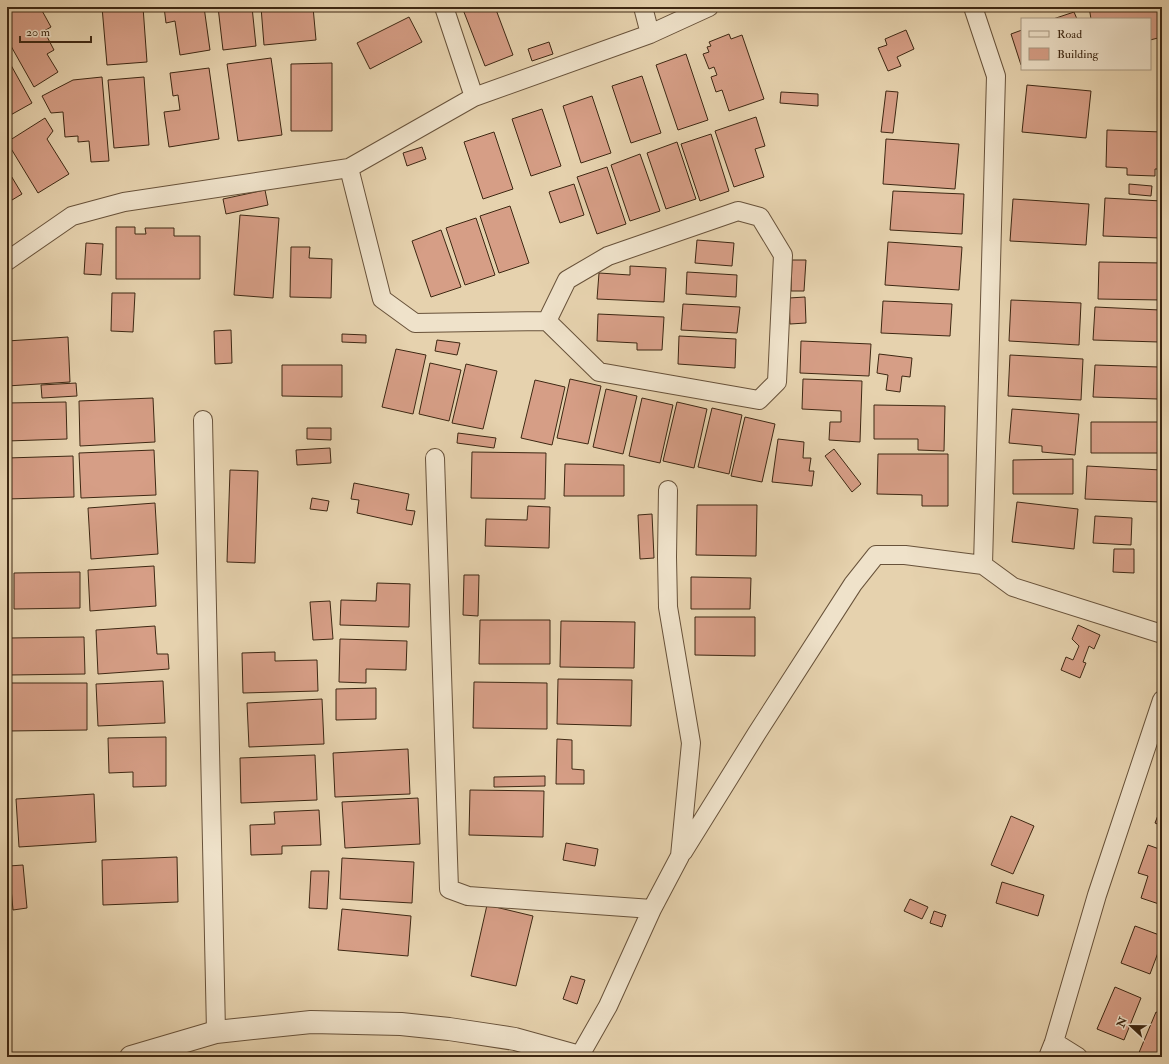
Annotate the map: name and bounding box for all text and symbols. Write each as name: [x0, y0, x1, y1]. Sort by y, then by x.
scale bar: [20, 18, 91, 44]
legend: [1021, 18, 1151, 70]
text: 20 m: [26, 25, 51, 40]
text: Road: [1057, 27, 1082, 42]
text: Building: [1057, 47, 1100, 62]
north arrow: [1111, 1006, 1151, 1046]
text: N: [1114, 1014, 1130, 1030]

